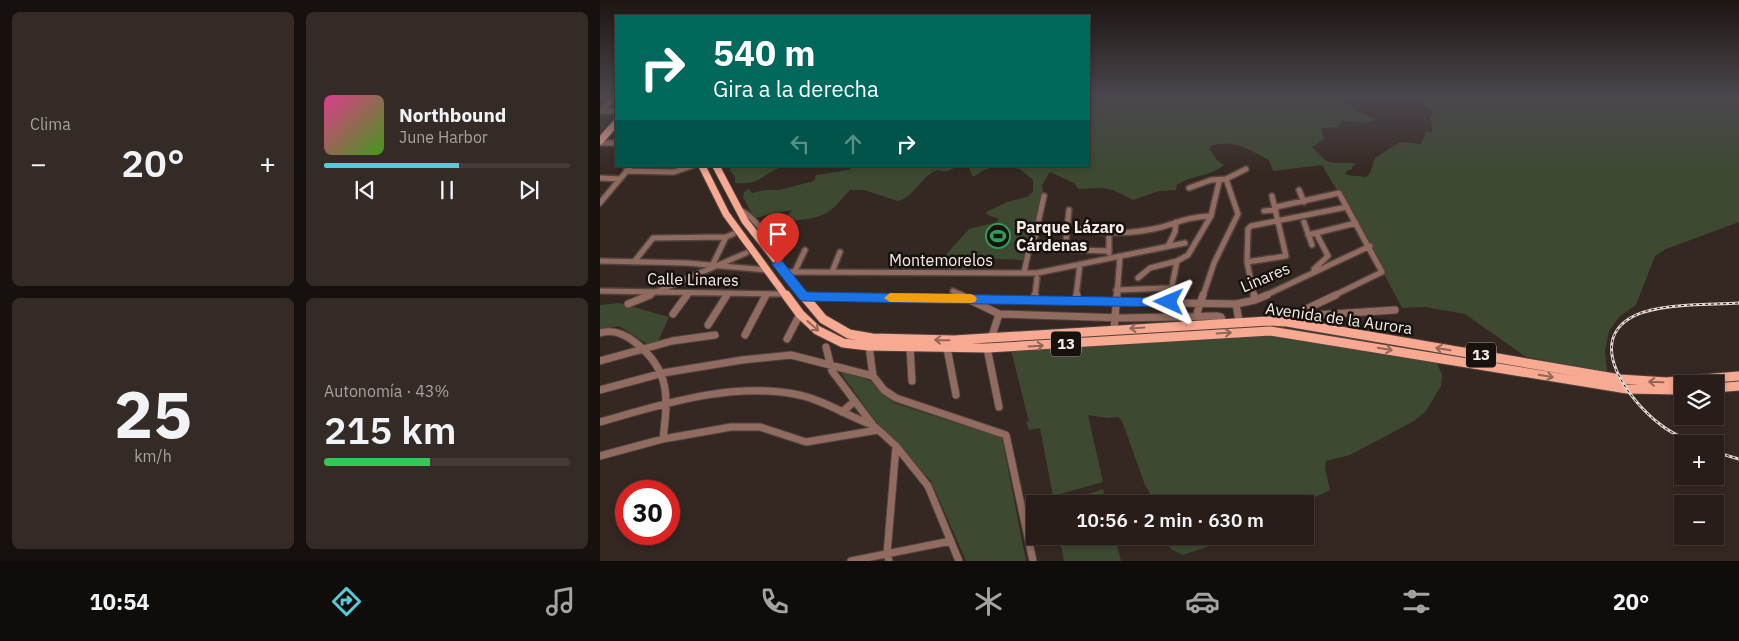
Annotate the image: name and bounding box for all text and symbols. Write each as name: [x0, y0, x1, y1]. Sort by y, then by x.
text: 540 m: [713, 30, 816, 76]
icon: right: [630, 35, 695, 100]
text: Gira a la derecha: [713, 74, 879, 103]
text: Northbound: [399, 103, 506, 127]
text: Clima: [30, 114, 71, 134]
text: June Harbor: [399, 127, 488, 147]
icon: left: [786, 130, 814, 158]
icon: ahead: [839, 130, 867, 158]
icon: right: [892, 130, 920, 158]
text: 20°: [121, 138, 185, 187]
text: −: [30, 145, 47, 182]
text: +: [259, 145, 276, 182]
icon: previous: [351, 176, 379, 204]
icon: pause: [433, 176, 461, 204]
icon: next: [515, 176, 543, 204]
pin: [757, 213, 799, 264]
place label: Parque Lázaro Cárdenas: [1016, 217, 1124, 255]
icon: arrive: [764, 220, 792, 248]
sports icon: Parque Lázaro Cárdenas: [985, 223, 1011, 249]
street label: Montemorelos: [889, 250, 993, 270]
street label: Linares: [1237, 258, 1293, 296]
street label: Calle Linares: [647, 268, 739, 290]
position arrow: [1142, 275, 1194, 327]
street label: Avenida de la Aurora: [1264, 298, 1414, 338]
one-way arrow: [807, 321, 820, 332]
one-way arrow: [1129, 323, 1145, 332]
one-way arrow: [1216, 328, 1232, 337]
road number: 13: [1051, 332, 1081, 356]
one-way arrow: [934, 335, 950, 345]
one-way arrow: [1027, 341, 1043, 350]
road number: 13: [1466, 342, 1496, 368]
one-way arrow: [1436, 343, 1452, 353]
one-way arrow: [1377, 344, 1393, 354]
text: 25: [114, 371, 192, 456]
one-way arrow: [1537, 371, 1553, 381]
map controls: [1674, 375, 1724, 545]
button: layers: [1674, 375, 1724, 425]
one-way arrow: [1648, 377, 1664, 387]
text: Autonomía · 43%: [324, 381, 449, 401]
text: 215 km: [324, 405, 456, 454]
button: +: [1674, 435, 1724, 485]
text: km/h: [134, 446, 172, 466]
speed limit sign: 30: [615, 480, 680, 545]
button: −: [1674, 495, 1724, 545]
text: 10:56 · 2 min · 630 m: [1076, 508, 1264, 532]
icon: directions: [329, 584, 364, 619]
icon: music: [543, 584, 578, 619]
icon: phone: [757, 584, 792, 619]
icon: climate: [971, 584, 1006, 619]
icon: car: [1185, 584, 1220, 619]
icon: filters: [1399, 584, 1434, 619]
text: 10:54: [90, 587, 150, 616]
text: 20°: [1613, 587, 1649, 616]

